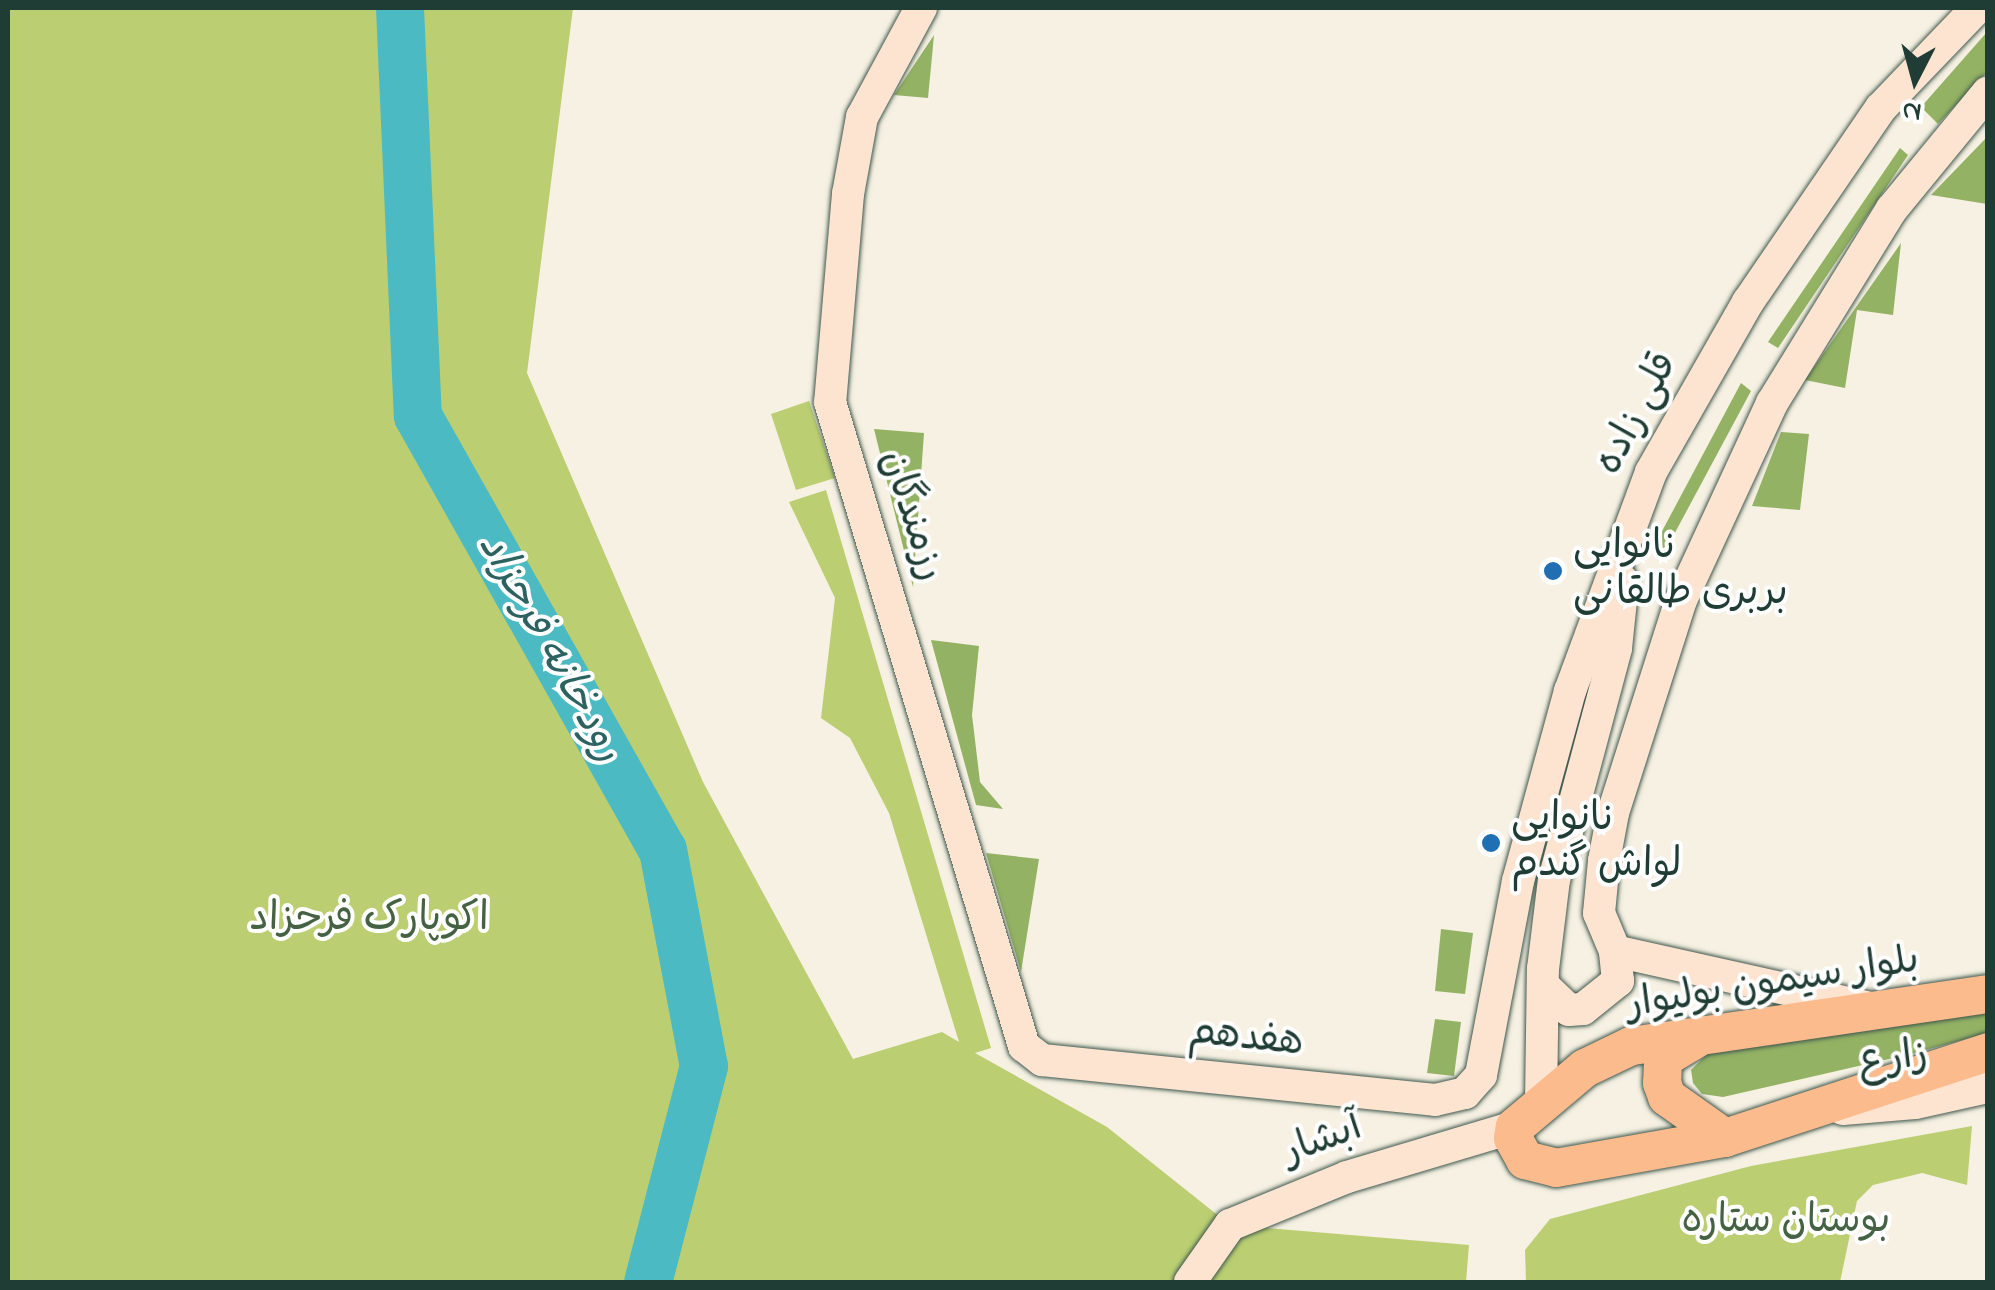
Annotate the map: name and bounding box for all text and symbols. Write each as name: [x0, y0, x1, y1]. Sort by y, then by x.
north arrow: [1865, 30, 1965, 130]
text: N: [1900, 89, 1923, 132]
street label: قلی زاده: [1586, 345, 1690, 483]
street label: رزمندگان: [867, 445, 955, 587]
place label: نانوایی بربری طالقانی: [1573, 524, 1788, 618]
water label: رودخانه فرحزاد: [465, 525, 633, 771]
marker: نانوایی بربری طالقانی: [1542, 560, 1564, 582]
place label: نانوایی لواش گندم: [1511, 796, 1682, 890]
marker: نانوایی لواش گندم: [1480, 832, 1502, 854]
park label: اکوپارک فرحزاد: [249, 896, 489, 944]
street label: بلوار سیمون بولیوار: [1623, 937, 1923, 1031]
street label: هفدهم: [1186, 1009, 1306, 1069]
street label: زارع: [1855, 1031, 1931, 1089]
street label: آبشار: [1277, 1105, 1369, 1177]
park label: بوستان ستاره: [1682, 1198, 1890, 1246]

